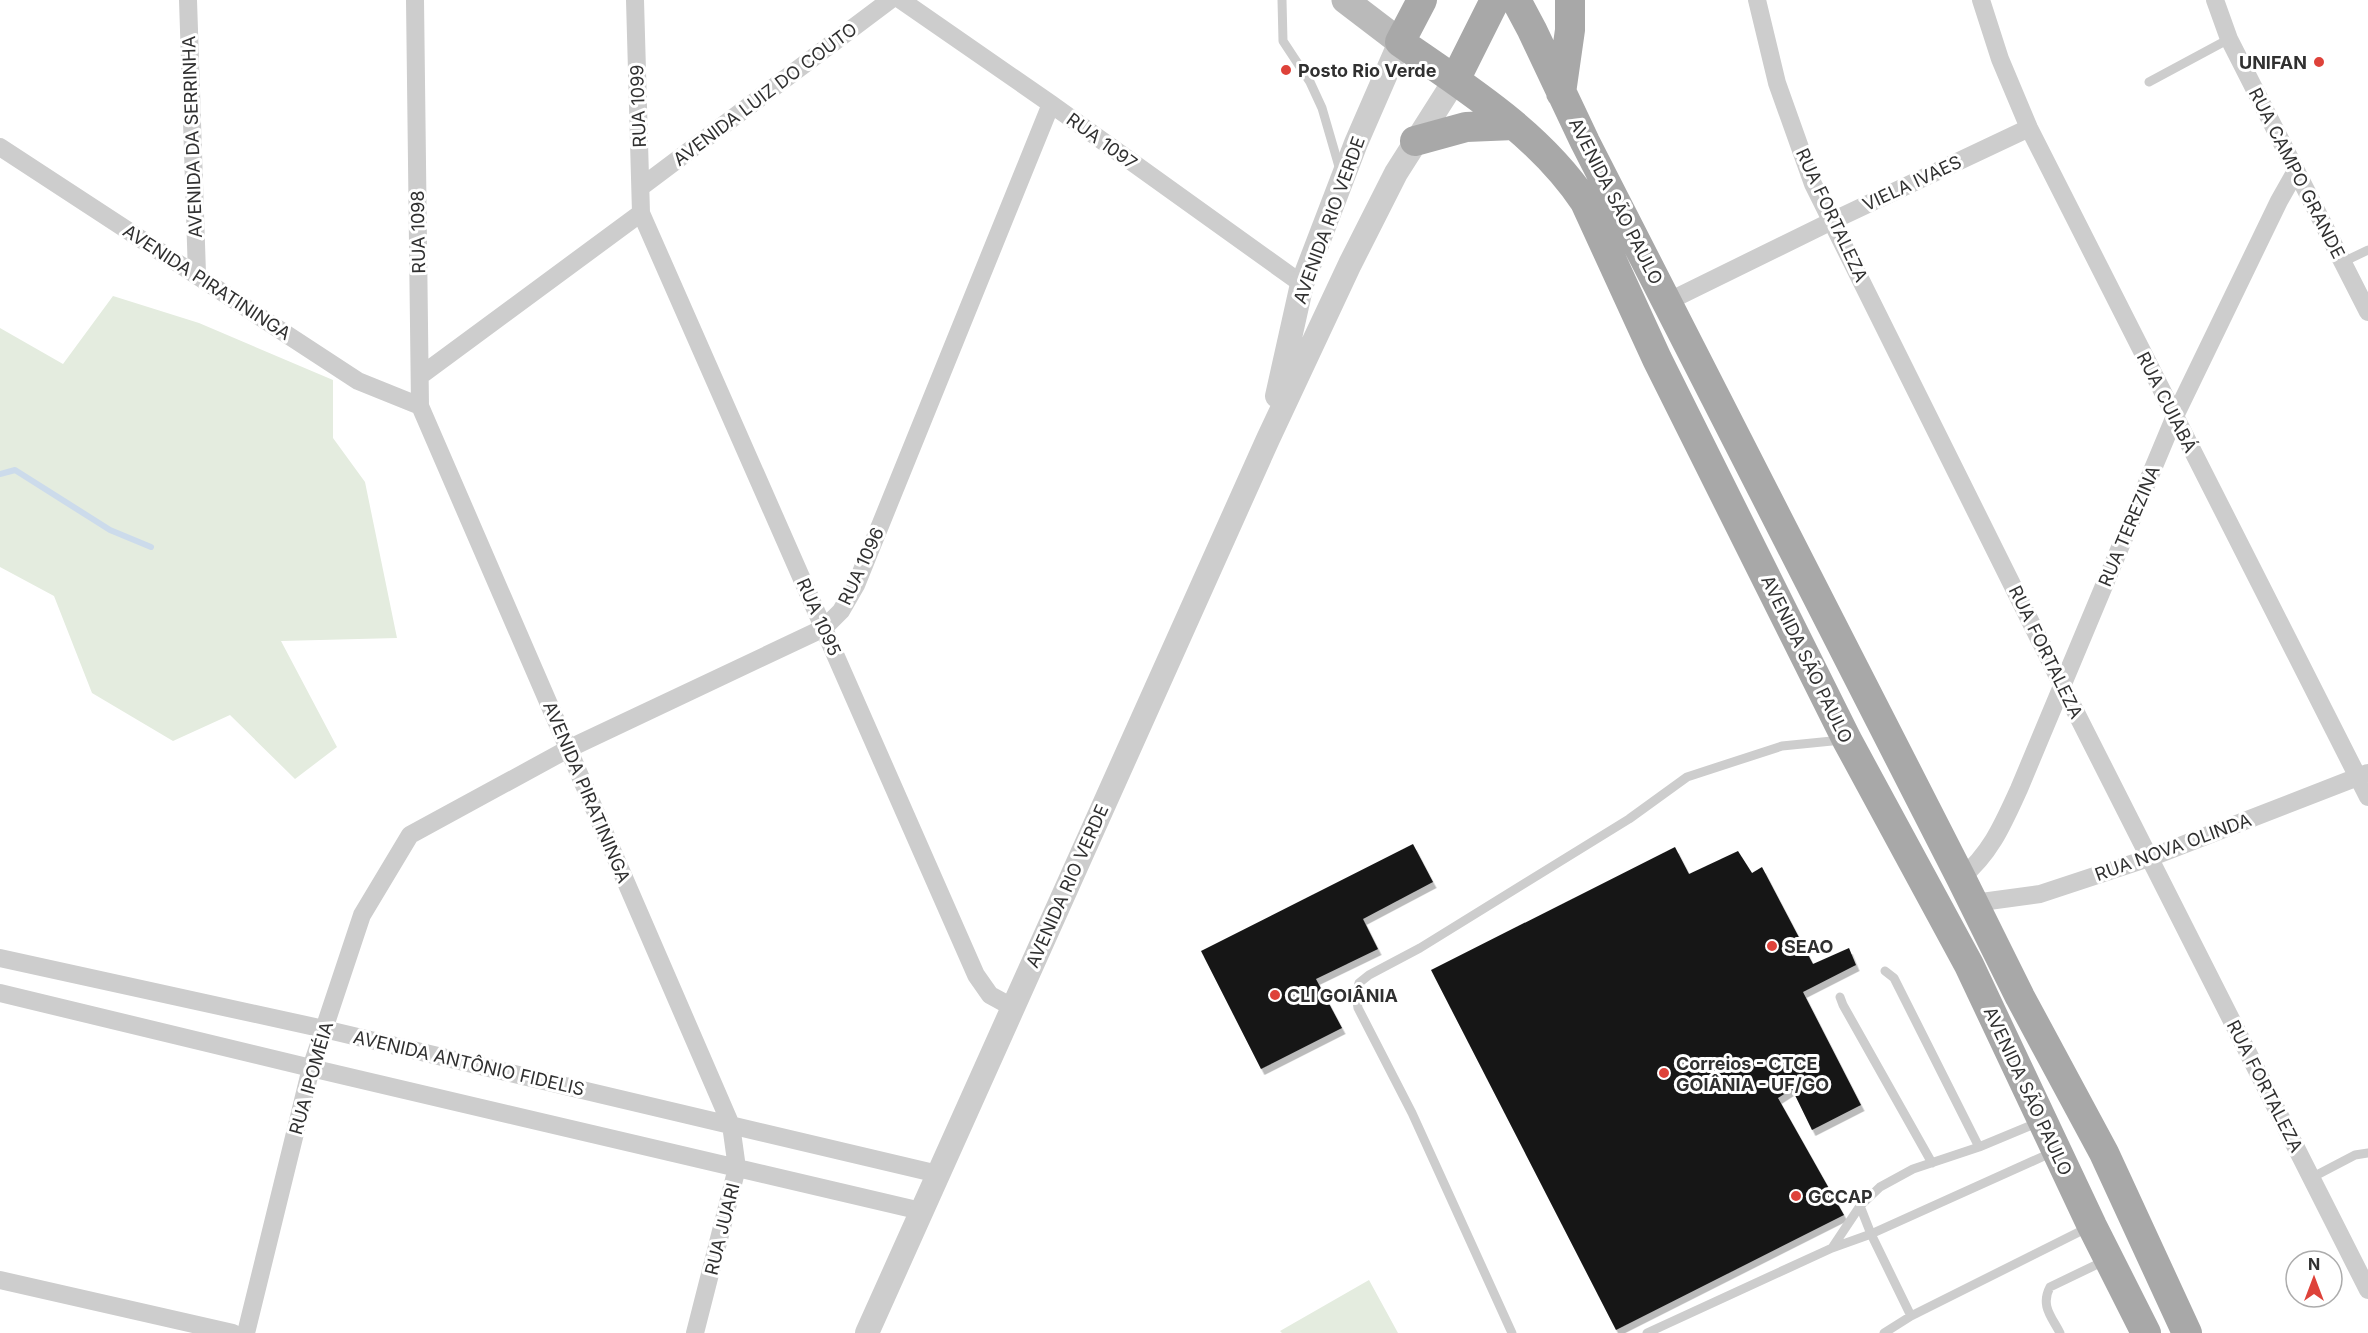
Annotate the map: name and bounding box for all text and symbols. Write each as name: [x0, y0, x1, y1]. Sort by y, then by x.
street label: AVENIDA LUIZ DO COUTO: [669, 18, 861, 170]
street label: AVENIDA DA SERRINHA: [178, 36, 206, 238]
place label: UNIFAN: [2239, 52, 2307, 73]
marker: UNIFAN: [2312, 55, 2326, 69]
place label: Posto Rio Verde: [1298, 60, 1437, 81]
marker: Posto Rio Verde: [1279, 63, 1293, 77]
street label: RUA 1099: [626, 64, 650, 148]
street label: RUA CAMPO GRANDE: [2245, 84, 2349, 262]
street label: RUA 1097: [1063, 108, 1141, 174]
street label: AVENIDA SÃO PAULO: [1565, 114, 1668, 288]
street label: AVENIDA RIO VERDE: [1289, 133, 1369, 307]
street label: RUA FORTALEZA: [1792, 145, 1872, 285]
street label: VIELA IVAES: [1859, 151, 1965, 215]
street label: RUA 1098: [407, 190, 429, 274]
street label: AVENIDA PIRATININGA: [119, 220, 295, 344]
street label: RUA CUIABÁ: [2133, 348, 2202, 456]
street label: RUA TEREZINA: [2094, 462, 2164, 590]
street label: RUA 1096: [834, 524, 888, 608]
street label: AVENIDA SÃO PAULO: [1757, 571, 1858, 746]
street label: RUA 1095: [793, 575, 845, 659]
street label: RUA FORTALEZA: [2005, 582, 2087, 722]
street label: AVENIDA PIRATININGA: [539, 698, 635, 886]
street label: AVENIDA RIO VERDE: [1022, 801, 1112, 971]
street label: RUA NOVA OLINDA: [2092, 809, 2254, 885]
place label: SEAO: [1784, 936, 1833, 957]
marker: SEAO: [1765, 939, 1779, 953]
place label: CLI GOIÂNIA: [1287, 985, 1398, 1006]
marker: CLI GOIÂNIA: [1268, 988, 1282, 1002]
street label: AVENIDA SÃO PAULO: [1980, 1003, 2077, 1179]
street label: RUA FORTALEZA: [2223, 1016, 2307, 1156]
street label: RUA IPOMÉIA: [284, 1019, 337, 1137]
street label: AVENIDA ANTÔNIO FIDELIS: [351, 1025, 587, 1100]
place label: Correios - CTCE GOIÂNIA - UF/GO: [1676, 1053, 1829, 1095]
marker: Correios - CTCE GOIÂNIA - UF/GO: [1657, 1066, 1671, 1080]
street label: RUA JUARI: [700, 1181, 744, 1277]
place label: GCCAP: [1808, 1186, 1873, 1207]
marker: GCCAP: [1789, 1189, 1803, 1203]
north arrow: [2284, 1249, 2344, 1309]
text: N: [2308, 1254, 2320, 1274]

